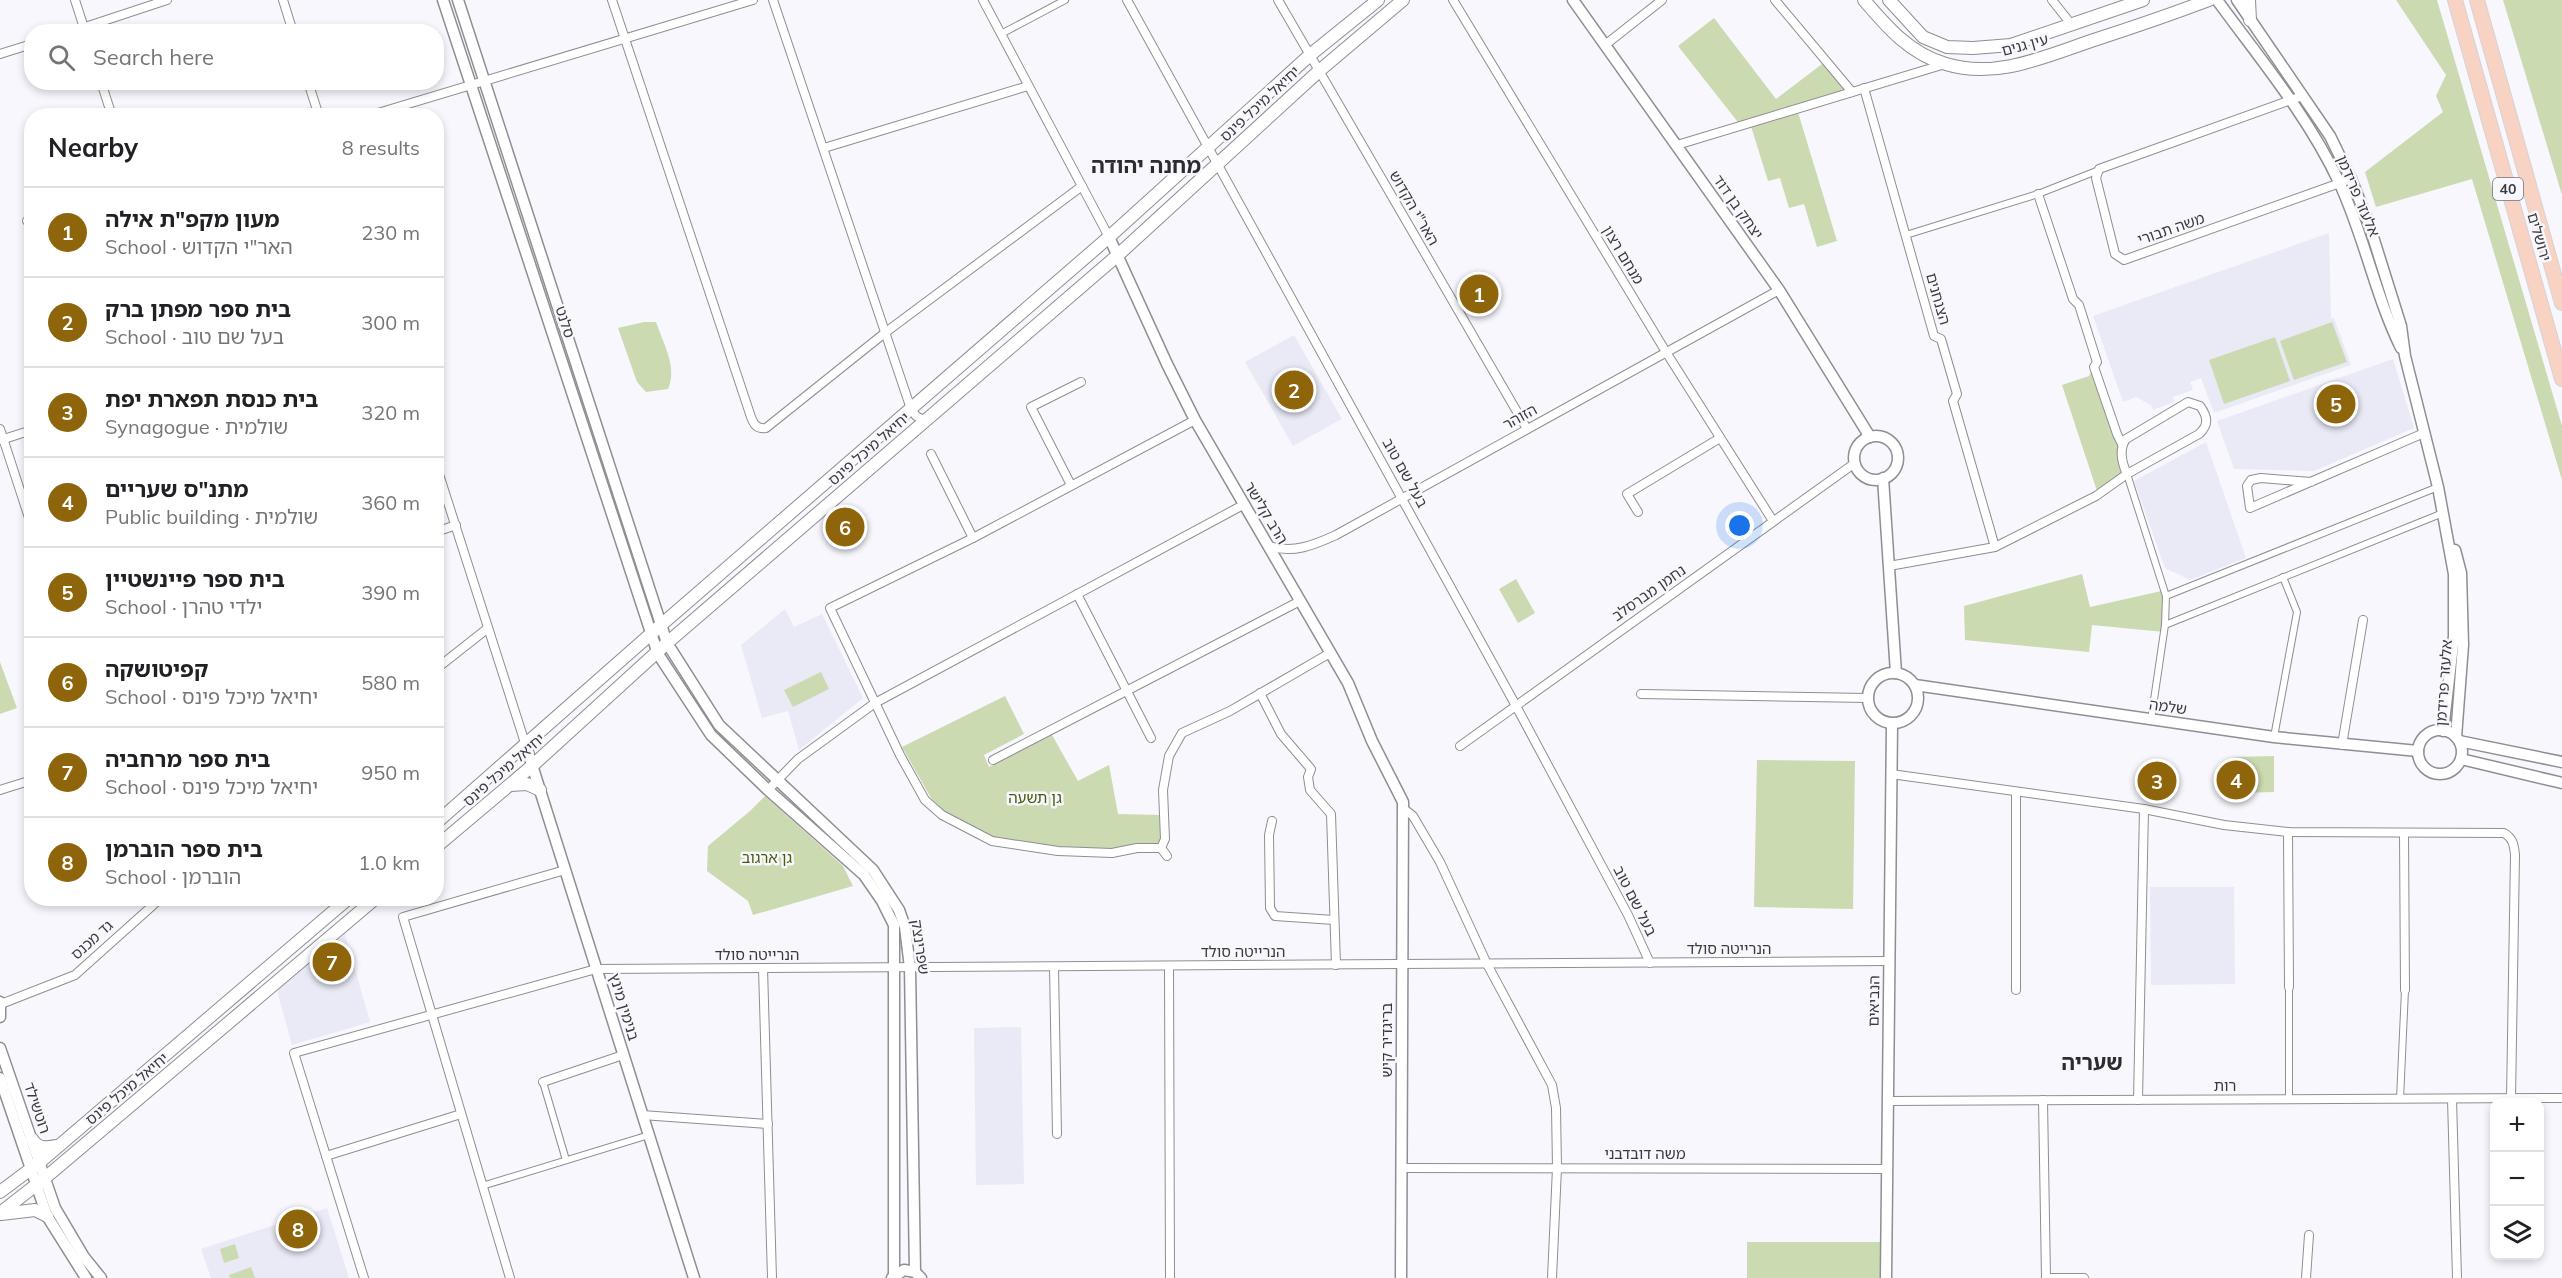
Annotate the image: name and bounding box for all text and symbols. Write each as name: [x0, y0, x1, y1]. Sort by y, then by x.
search box: [24, 24, 444, 90]
street label: עין גנים: [1999, 29, 2050, 60]
icon: search: [45, 41, 78, 74]
text: Search here: [93, 43, 214, 71]
street label: יחיאל מיכל פינס: [1216, 62, 1304, 145]
text: Nearby: [48, 131, 138, 164]
text: 8 results: [342, 135, 420, 160]
district label: מחנה יהודה: [1091, 152, 1201, 178]
street label: אלעזר פרידמן: [2333, 152, 2384, 240]
street label: האר"י הקדוש: [1385, 167, 1444, 249]
street label: יצחק בן דוד: [1709, 171, 1767, 243]
road number: 40: [2493, 178, 2523, 200]
text: מעון מקפ"ת אילה: [105, 205, 279, 233]
street label: משה תבורי: [2135, 208, 2207, 249]
street label: ירושלים: [2524, 210, 2555, 263]
text: 1: [62, 220, 74, 245]
text: 230 m: [361, 220, 420, 245]
street label: מנחם רצון: [1598, 222, 1648, 288]
text: School · האר"י הקדוש: [105, 234, 293, 259]
street label: הצנחנים: [1922, 271, 1955, 327]
pin: 1: [1460, 272, 1498, 316]
text: בית ספר מפתן ברק: [105, 295, 291, 323]
street label: סלנט: [551, 304, 580, 340]
text: 2: [62, 310, 74, 335]
text: 300 m: [361, 310, 420, 335]
text: School · בעל שם טוב: [105, 324, 284, 349]
pin: 2: [1274, 368, 1314, 412]
pin: 5: [2316, 382, 2356, 426]
text: בית כנסת תפארת יפת: [105, 385, 318, 413]
street label: הזוהר: [1499, 399, 1540, 434]
text: 3: [62, 400, 74, 425]
text: 320 m: [361, 400, 420, 425]
street label: יחיאל מיכל פינס: [824, 408, 913, 489]
text: Synagogue · שולמית: [105, 414, 288, 439]
street label: בעל שם טוב: [1379, 435, 1433, 511]
text: מתנ"ס שעריים: [105, 475, 249, 503]
street label: הרב קלישר: [1240, 478, 1292, 547]
text: 4: [62, 490, 74, 515]
text: 360 m: [361, 490, 420, 515]
text: Public building · שולמית: [105, 504, 318, 529]
pin: 6: [826, 504, 864, 550]
your location: [1725, 511, 1754, 540]
street label: נחמן מברסלב: [1608, 560, 1689, 625]
text: בית ספר פיינשטיין: [105, 565, 285, 593]
text: 5: [62, 580, 74, 605]
text: 390 m: [361, 580, 420, 605]
text: School · ילדי טהרן: [105, 594, 262, 619]
street label: אלעזר פרידמן: [2431, 639, 2456, 727]
text: קפיטושקה: [105, 655, 208, 683]
text: 6: [62, 670, 74, 695]
text: 580 m: [361, 670, 420, 695]
text: School · יחיאל מיכל פינס: [105, 684, 318, 709]
street label: שלמה: [2148, 694, 2188, 719]
street label: יחיאל מיכל פינס: [459, 729, 548, 810]
text: בית ספר מרחביה: [105, 745, 270, 773]
pin: 3: [2138, 758, 2176, 804]
pin: 4: [2216, 758, 2256, 802]
text: 7: [62, 760, 74, 785]
text: 950 m: [361, 760, 420, 785]
text: School · יחיאל מיכל פינס: [105, 774, 318, 799]
park label: גן תשעה: [1008, 788, 1062, 807]
text: בית ספר הוברמן: [105, 835, 263, 863]
park label: גן ארגוב: [742, 848, 793, 867]
text: 8: [62, 850, 74, 875]
text: 1.0 km: [358, 850, 420, 875]
street label: בעל שם טוב: [1610, 862, 1662, 940]
text: School · הוברמן: [105, 864, 241, 889]
street label: גד מכנס: [67, 915, 117, 964]
street label: שפרינצק: [907, 918, 934, 976]
street label: הנרייטה סולד: [1687, 939, 1771, 958]
pin: 7: [312, 940, 352, 984]
street label: הנרייטה סולד: [1201, 942, 1285, 961]
street label: הנרייטה סולד: [715, 945, 799, 964]
street label: בנימין מינץ: [605, 971, 644, 1043]
street label: הנביאים: [1864, 975, 1883, 1027]
street label: בריגדיר קיש: [1377, 1002, 1396, 1077]
street label: יחיאל מיכל פינס: [81, 1048, 172, 1129]
district label: שעריה: [2061, 1049, 2123, 1075]
street label: רות: [2214, 1076, 2236, 1095]
street label: רוטשילד: [20, 1080, 55, 1136]
map controls: [2490, 1098, 2544, 1260]
button: +: [2490, 1098, 2544, 1152]
street label: משה דובדבני: [1604, 1144, 1686, 1163]
button: −: [2490, 1152, 2544, 1206]
pin: 8: [278, 1206, 318, 1252]
button: layers: [2490, 1206, 2544, 1260]

